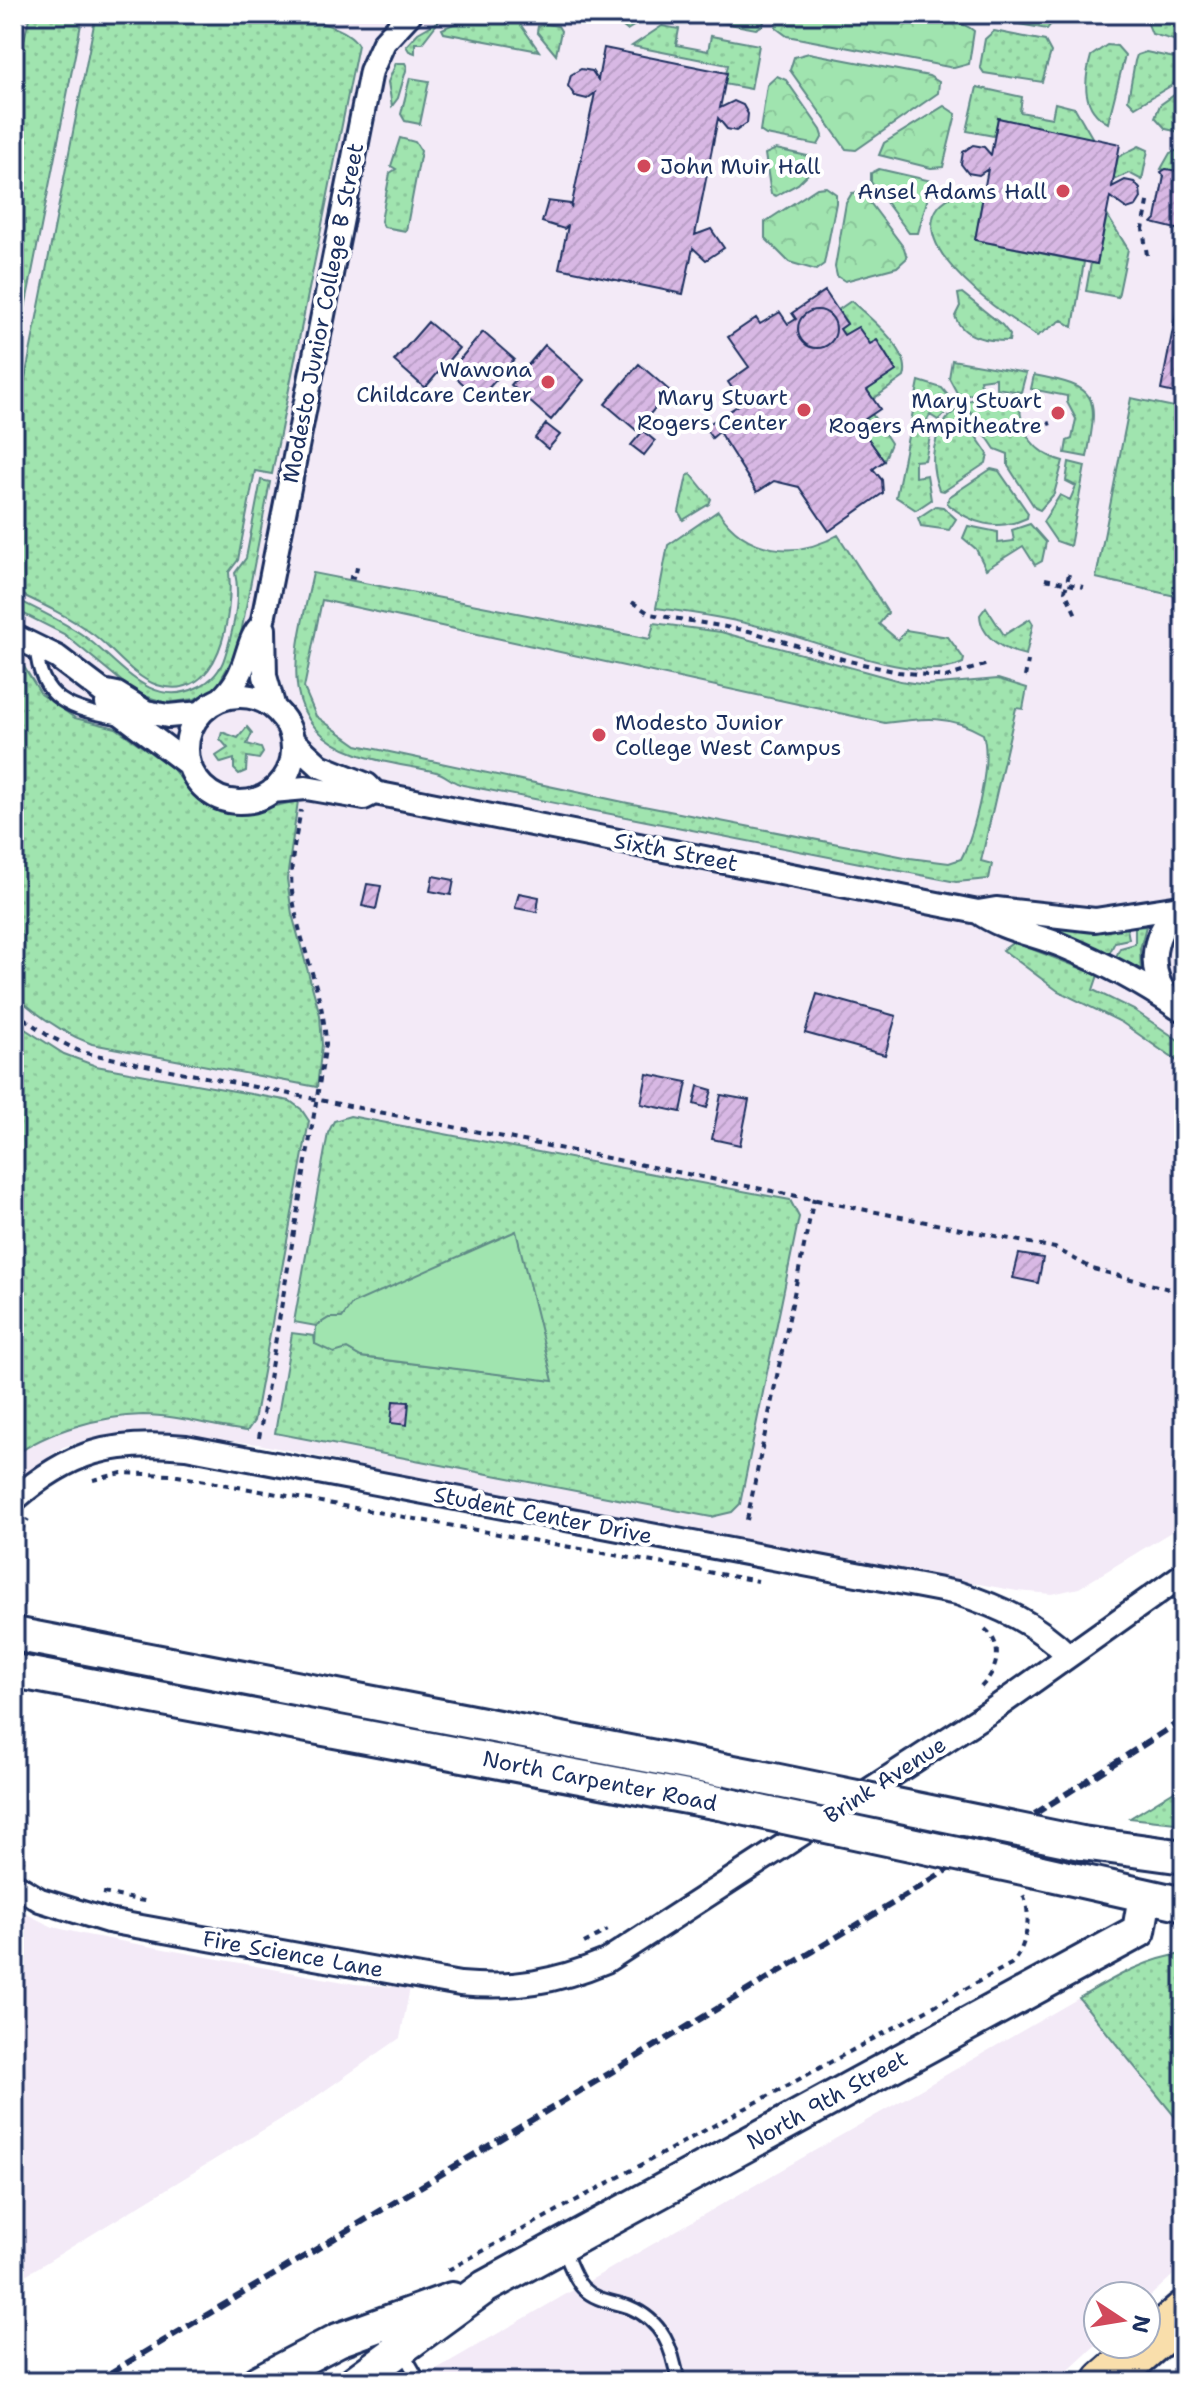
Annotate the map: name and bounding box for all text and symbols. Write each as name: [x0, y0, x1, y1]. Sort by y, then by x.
street label: Modesto Junior College B Street: [276, 140, 370, 486]
place label: John Muir Hall: [660, 152, 821, 181]
marker: John Muir Hall: [635, 157, 653, 175]
place label: Ansel Adams Hall: [857, 177, 1047, 206]
marker: Ansel Adams Hall: [1054, 182, 1072, 200]
place label: Wawona Childcare Center: [356, 355, 532, 409]
marker: Wawona Childcare Center: [539, 373, 557, 391]
place label: Mary Stuart Rogers Center: [637, 383, 788, 437]
place label: Mary Stuart Rogers Ampitheatre: [829, 386, 1042, 440]
marker: Mary Stuart Rogers Center: [795, 401, 813, 419]
marker: Mary Stuart Rogers Ampitheatre: [1049, 404, 1067, 422]
place label: Modesto Junior College West Campus: [615, 708, 841, 762]
marker: Modesto Junior College West Campus: [590, 726, 608, 744]
street label: Sixth Street: [612, 826, 740, 878]
street label: Student Center Drive: [431, 1480, 655, 1550]
street label: Brink Avenue: [819, 1730, 951, 1830]
street label: North Carpenter Road: [480, 1744, 720, 1818]
street label: Fire Science Lane: [200, 1924, 386, 1984]
street label: North 9th Street: [741, 2044, 913, 2156]
north arrow: [1082, 2280, 1162, 2360]
text: N: [1125, 2313, 1157, 2336]

